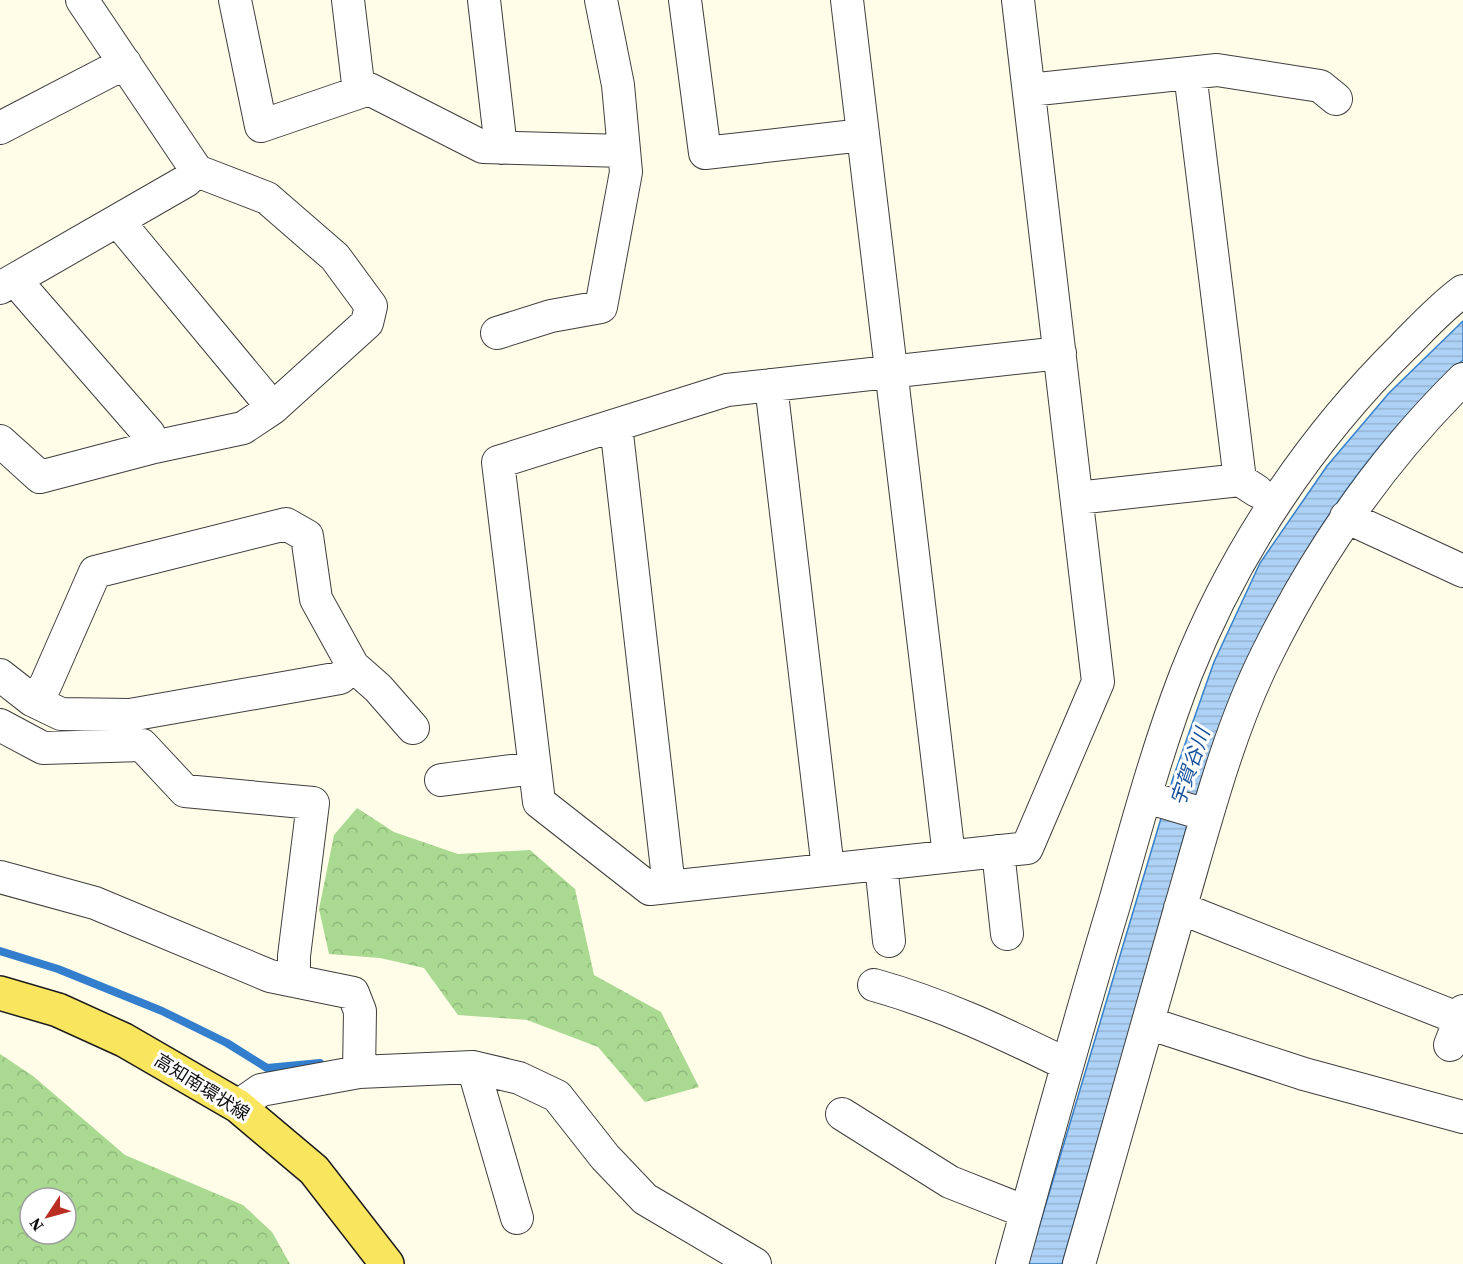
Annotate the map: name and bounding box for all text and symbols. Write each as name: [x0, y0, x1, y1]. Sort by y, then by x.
water label: 宇賀谷川: [1164, 723, 1217, 809]
street label: 高知南環状線: [150, 1047, 255, 1126]
north arrow: [18, 1186, 78, 1246]
text: N: [23, 1213, 48, 1236]

